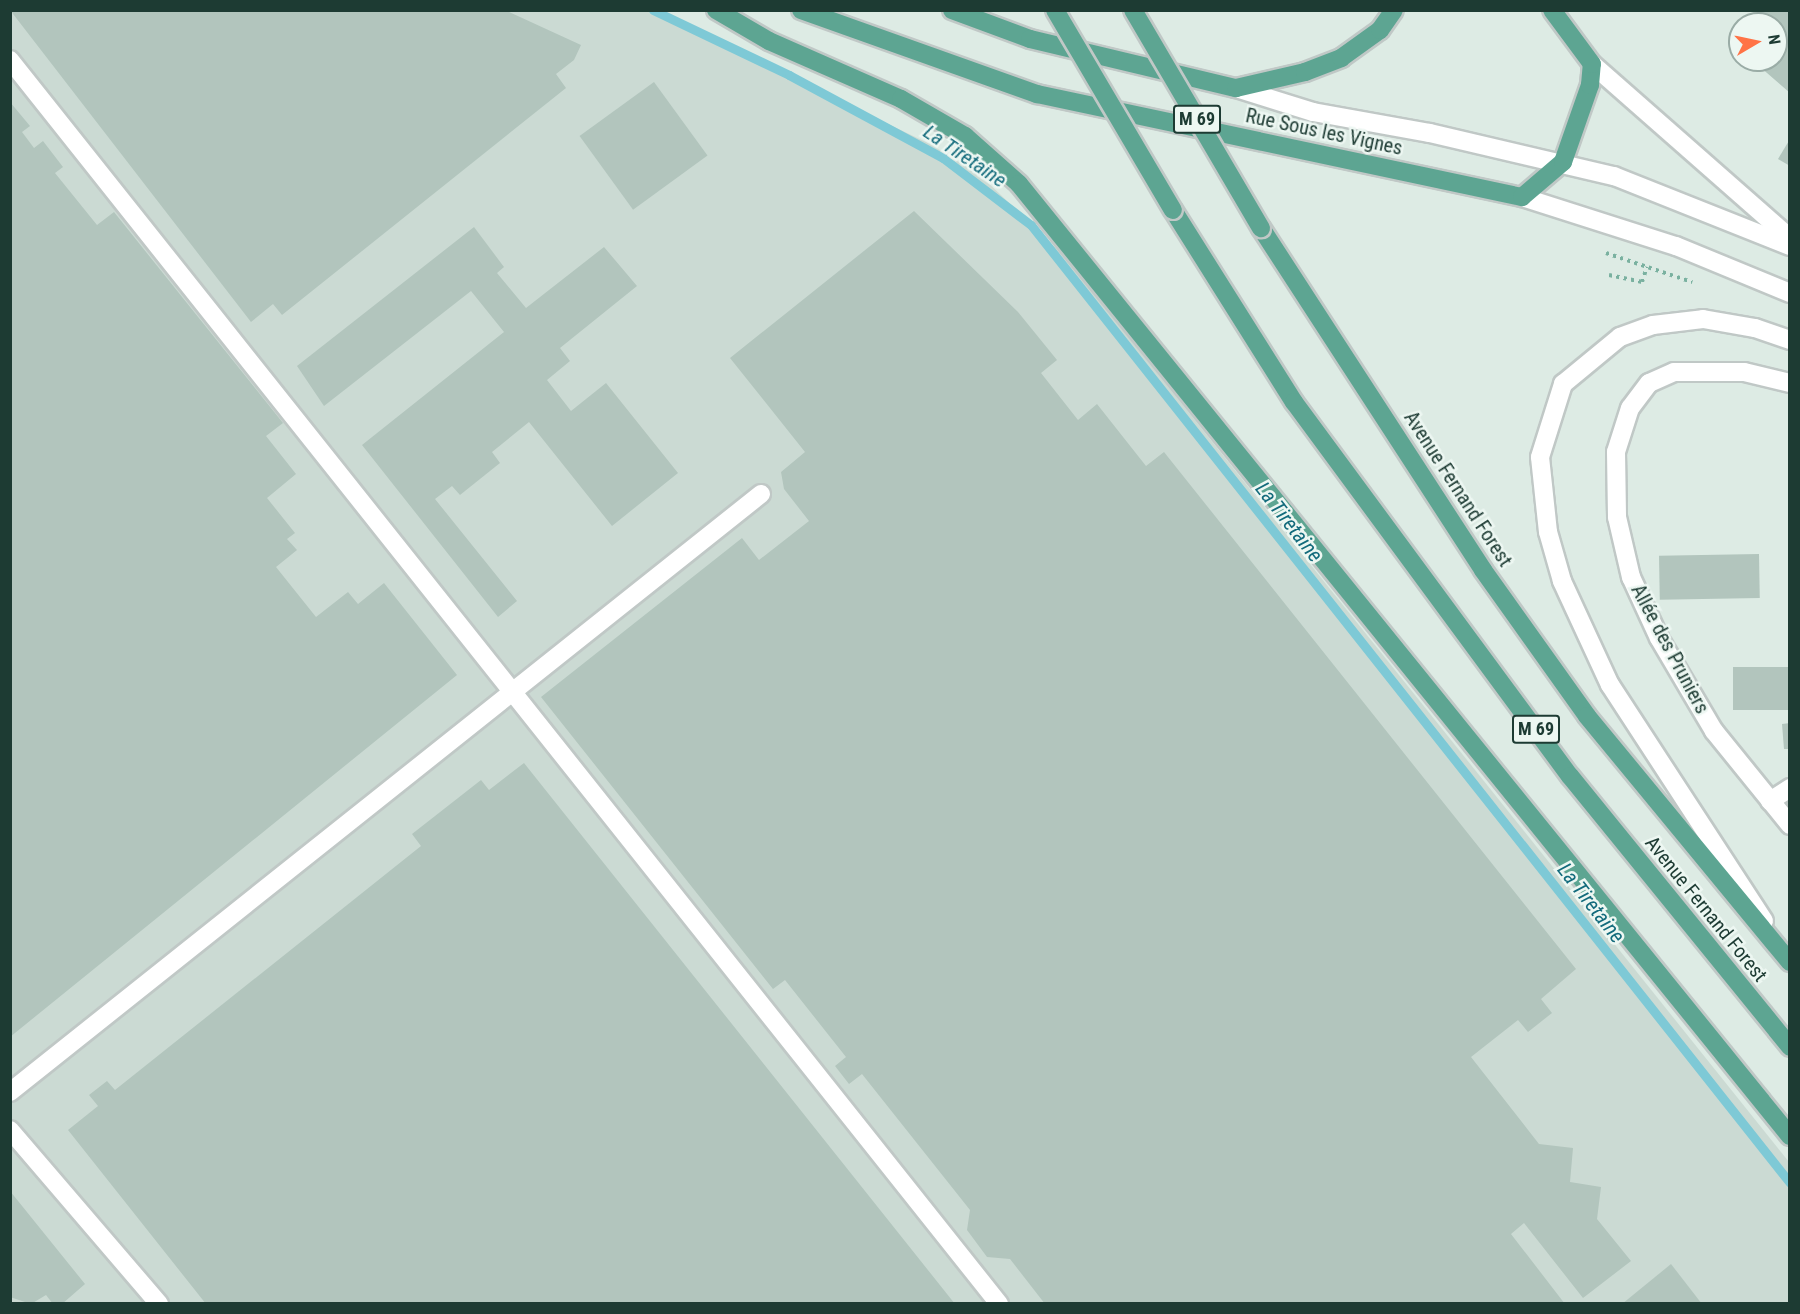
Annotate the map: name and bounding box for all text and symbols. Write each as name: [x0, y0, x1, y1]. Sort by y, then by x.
north arrow: [1728, 12, 1788, 72]
text: N: [1764, 33, 1784, 46]
road number: M 69: [1173, 104, 1221, 134]
street label: Rue Sous les Vignes: [1243, 104, 1405, 160]
water label: La Tiretaine: [919, 119, 1011, 193]
street label: Avenue Fernand Forest: [1399, 407, 1517, 571]
water label: La Tiretaine: [1250, 477, 1328, 567]
street label: Allée des Pruniers: [1626, 580, 1714, 718]
road number: M 69: [1512, 714, 1560, 744]
street label: Avenue Fernand Forest: [1640, 831, 1772, 987]
water label: La Tiretaine: [1552, 858, 1630, 948]

